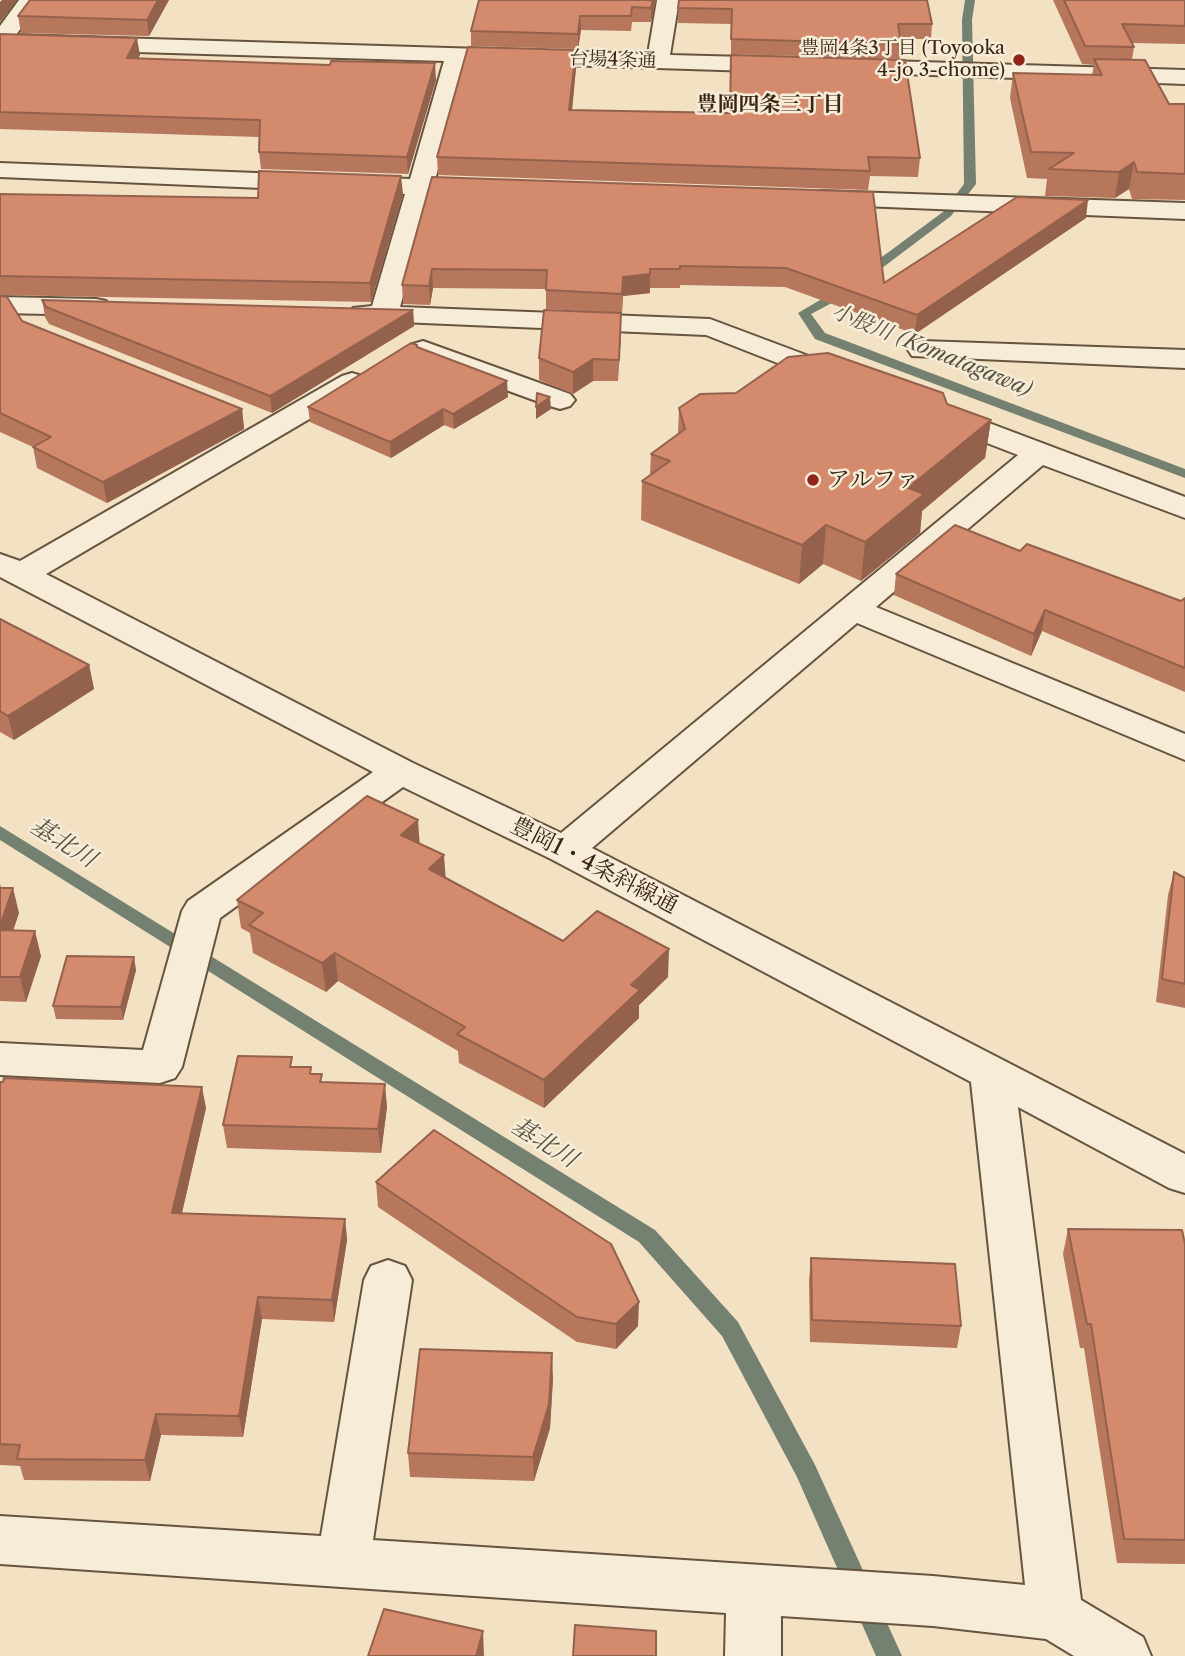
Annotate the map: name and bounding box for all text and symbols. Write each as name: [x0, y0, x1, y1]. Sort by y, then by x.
place label: 豊岡4条3丁目 (Toyooka 4-jo 3-chome): [800, 38, 1005, 82]
street label: 台場4条通: [569, 47, 657, 73]
marker: 豊岡4条3丁目 (Toyooka 4-jo 3-chome): [1011, 52, 1027, 68]
district label: 豊岡四条三丁目: [697, 92, 843, 118]
water label: 小股川 (Komatagawa): [828, 299, 1036, 403]
place label: アルファ: [827, 466, 919, 494]
marker: アルファ: [805, 472, 821, 488]
water label: 基北川: [25, 812, 101, 874]
street label: 豊岡1・4条斜線通: [506, 812, 682, 920]
water label: 基北川: [506, 1112, 582, 1174]

